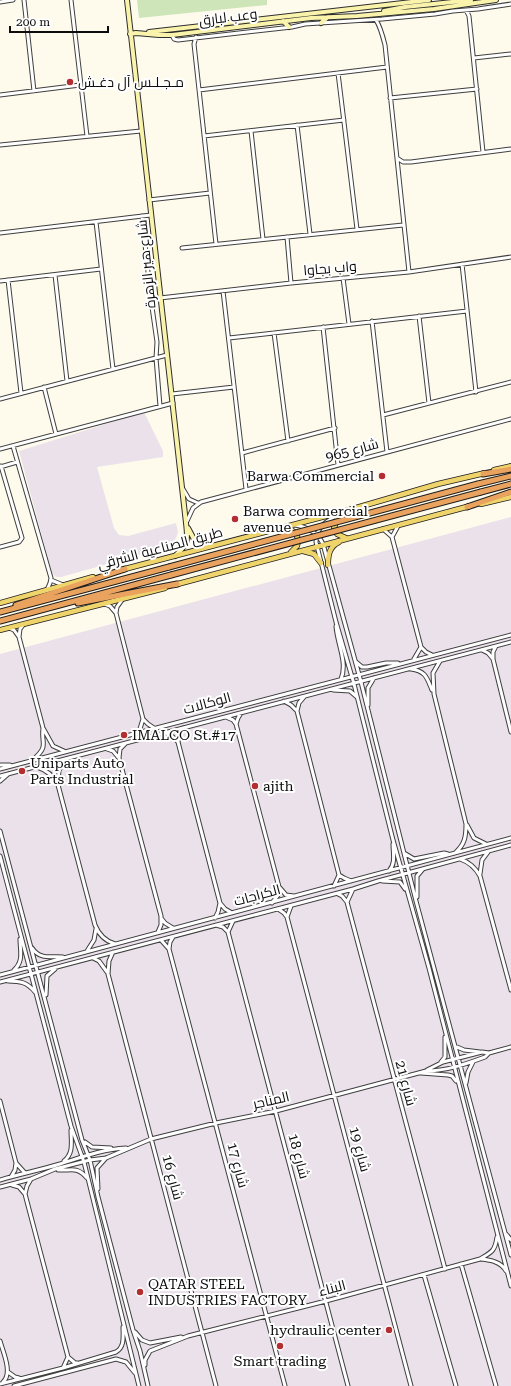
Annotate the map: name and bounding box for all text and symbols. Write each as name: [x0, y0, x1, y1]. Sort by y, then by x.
street label: وعب لبارق: [198, 5, 258, 30]
scale bar: [10, 8, 108, 34]
text: 200 m: [16, 15, 50, 29]
place label: مـجـلـس آل دغـش: [78, 74, 184, 91]
marker: مـجـلـس آل دغـش: [65, 77, 75, 87]
street label: شارع هير الزهرة: [133, 219, 160, 309]
street label: واب بجاوا: [303, 258, 357, 278]
street label: شارع 965: [324, 435, 381, 466]
place label: Barwa Commercial: [247, 468, 375, 484]
marker: Barwa Commercial: [377, 471, 387, 481]
place label: Barwa commercial avenue: [243, 503, 369, 535]
marker: Barwa commercial avenue: [230, 514, 240, 524]
street label: طريق الصناعية الشرقي: [96, 524, 225, 576]
street label: الوكالات: [181, 689, 233, 717]
place label: IMALCO St.#17: [132, 727, 236, 743]
marker: IMALCO St.#17: [119, 730, 129, 740]
place label: Uniparts Auto Parts Industrial: [30, 755, 134, 787]
marker: Uniparts Auto Parts Industrial: [17, 766, 27, 776]
place label: ajith: [263, 778, 294, 794]
marker: ajith: [250, 781, 260, 791]
street label: الكراجات: [232, 881, 282, 909]
street label: شارع 21: [391, 1059, 420, 1108]
street label: المناجر: [250, 1088, 291, 1112]
street label: شارع 19: [345, 1125, 374, 1174]
street label: شارع 18: [284, 1132, 313, 1181]
street label: شارع 17: [223, 1141, 252, 1190]
street label: شارع 16: [158, 1153, 187, 1202]
place label: QATAR STEEL INDUSTRIES FACTORY: [148, 1276, 307, 1308]
street label: البناء: [317, 1277, 347, 1299]
marker: QATAR STEEL INDUSTRIES FACTORY: [135, 1287, 145, 1297]
place label: hydraulic center: [270, 1322, 381, 1338]
marker: hydraulic center: [384, 1325, 394, 1335]
marker: Smart trading: [275, 1341, 285, 1351]
place label: Smart trading: [234, 1353, 326, 1369]

